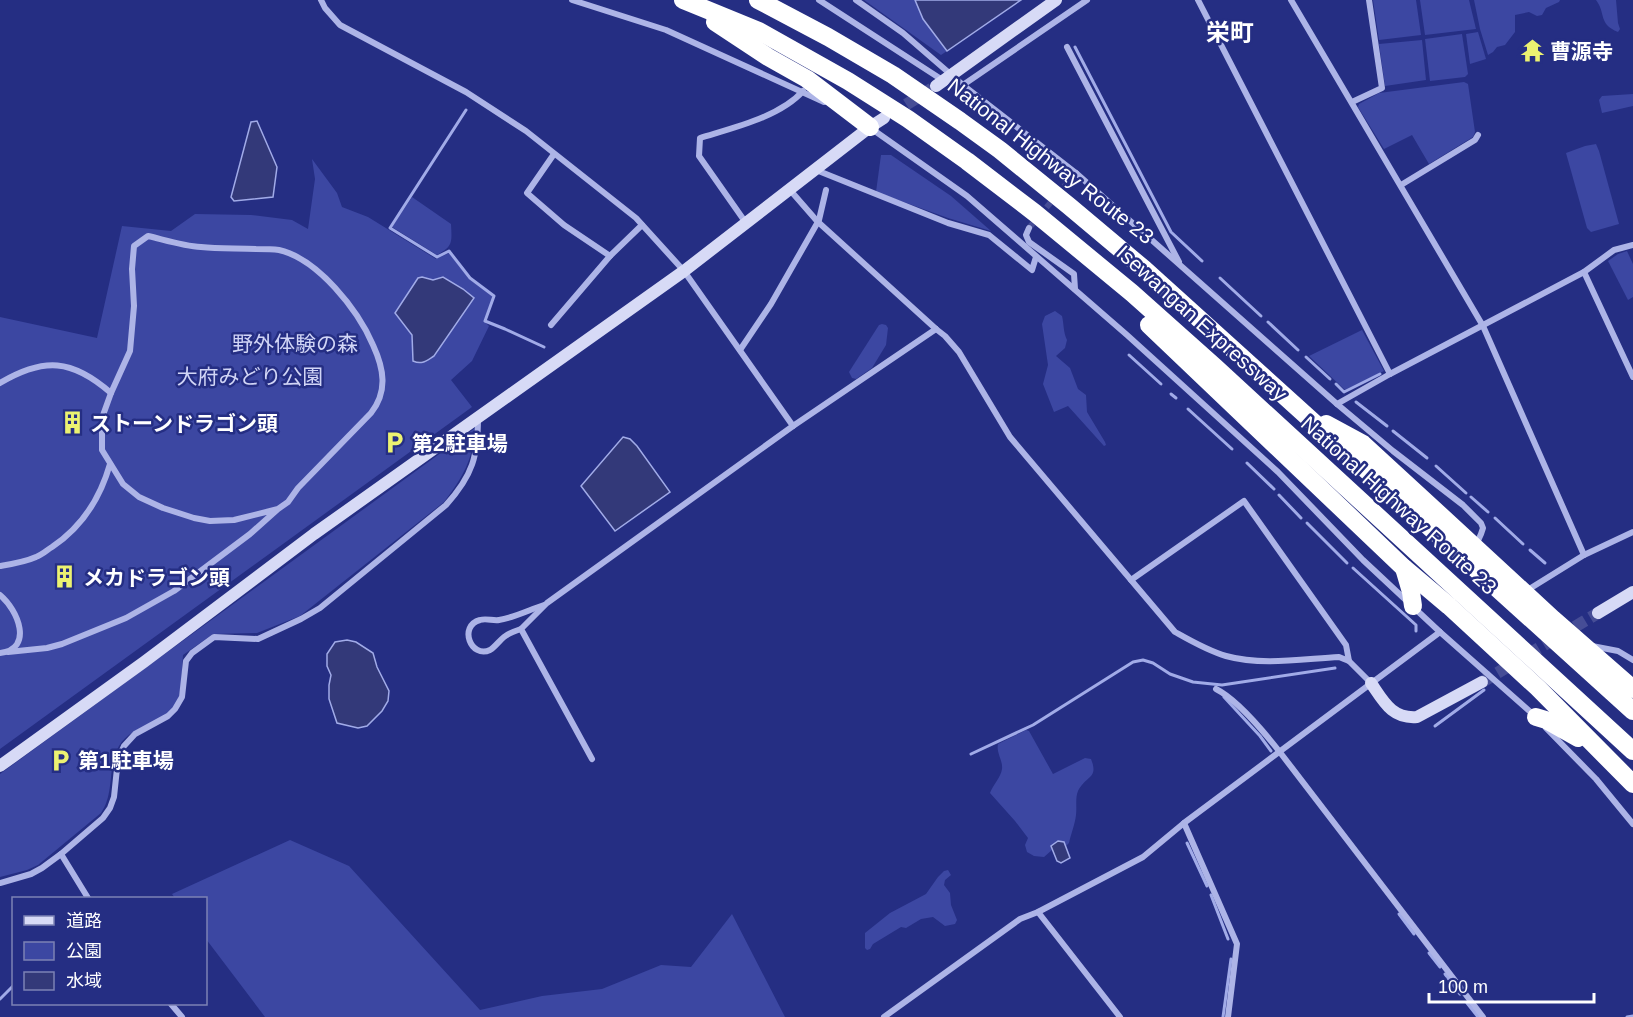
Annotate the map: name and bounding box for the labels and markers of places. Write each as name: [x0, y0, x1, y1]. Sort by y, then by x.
temple icon: 曹源寺: [1519, 38, 1545, 64]
place label: 曹源寺: [1550, 40, 1613, 63]
building icon: ストーンドラゴン頭: [59, 410, 85, 436]
place label: ストーンドラゴン頭: [90, 412, 278, 435]
parking icon: 第2駐車場: [381, 430, 407, 456]
place label: 第2駐車場: [412, 432, 508, 455]
building icon: メカドラゴン頭: [52, 564, 78, 590]
place label: メカドラゴン頭: [83, 566, 230, 589]
parking icon: 第1駐車場: [47, 747, 73, 773]
place label: 第1駐車場: [78, 749, 174, 772]

